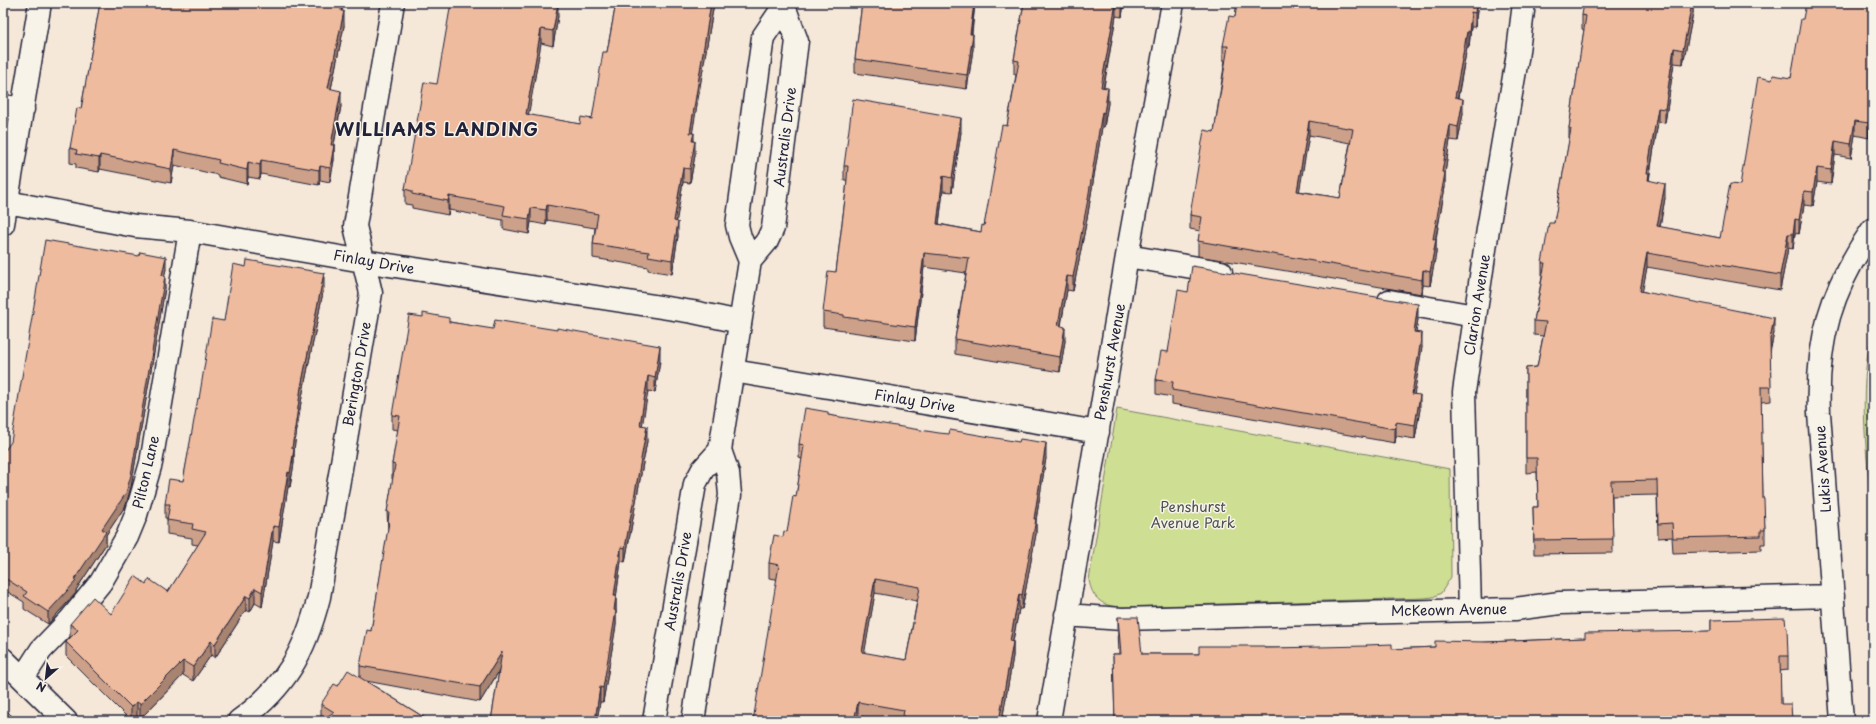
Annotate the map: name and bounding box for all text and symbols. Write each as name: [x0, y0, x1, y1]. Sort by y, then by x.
street label: Australis Drive: [768, 85, 801, 188]
district label: WILLIAMS LANDING: [335, 115, 539, 142]
street label: Finlay Drive: [332, 244, 417, 279]
street label: Clarion Avenue: [1458, 252, 1495, 357]
street label: Penshurst Avenue: [1089, 301, 1130, 422]
street label: Berington Drive: [337, 320, 376, 428]
street label: Finlay Drive: [873, 384, 958, 417]
street label: Lukis Avenue: [1809, 424, 1836, 513]
street label: Pilton Lane: [127, 433, 164, 511]
park label: Penshurst Avenue Park: [1151, 496, 1236, 533]
street label: Australis Drive: [658, 529, 697, 632]
street label: McKeown Avenue: [1391, 598, 1508, 621]
north arrow: [26, 658, 66, 698]
text: N: [33, 678, 49, 697]

